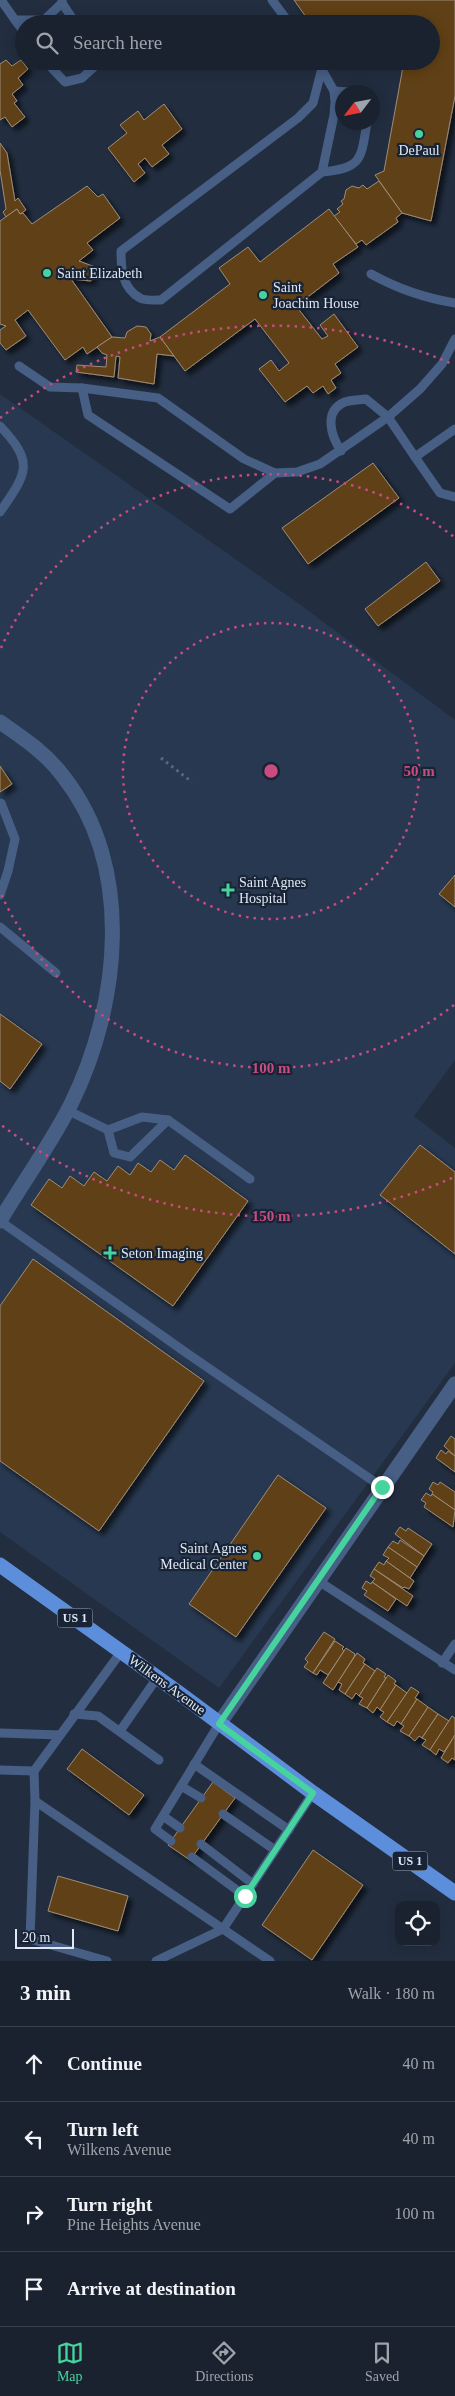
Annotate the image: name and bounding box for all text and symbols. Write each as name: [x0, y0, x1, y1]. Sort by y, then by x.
search box: [15, 15, 440, 70]
icon: search: [33, 29, 61, 57]
text: Search here: [73, 32, 162, 53]
north arrow: [335, 85, 380, 130]
marker: DePaul: [413, 128, 425, 140]
place label: DePaul: [398, 143, 440, 158]
place label: Saint Elizabeth: [57, 266, 142, 281]
marker: Saint Elizabeth: [41, 267, 53, 279]
place label: Saint Joachim House: [273, 280, 359, 311]
marker: Saint Joachim House: [257, 289, 269, 301]
centre of rings: [262, 762, 280, 780]
text: 50 m: [403, 763, 435, 779]
place label: Saint Agnes Hospital: [239, 875, 306, 906]
marker: Saint Agnes Hospital: [221, 883, 235, 897]
text: 100 m: [252, 1060, 291, 1076]
text: 150 m: [252, 1208, 291, 1224]
marker: Seton Imaging: [103, 1246, 117, 1260]
place label: Seton Imaging: [121, 1246, 203, 1261]
route end: [371, 1476, 394, 1499]
place label: Saint Agnes Medical Center: [160, 1541, 247, 1572]
marker: Saint Agnes Medical Center: [251, 1550, 263, 1562]
road number: US 1: [58, 1609, 92, 1628]
street label: Wilkens Avenue: [126, 1652, 208, 1718]
road number: US 1: [392, 1852, 428, 1870]
route start: [234, 1885, 257, 1908]
map controls: [395, 1901, 440, 1946]
button: locate: [395, 1901, 440, 1946]
scale bar: [15, 1926, 74, 1949]
text: 20 m: [22, 1930, 50, 1945]
text: 3 min: [20, 1981, 71, 2005]
text: Walk · 180 m: [348, 1985, 435, 2002]
icon: ahead: [20, 2050, 48, 2078]
text: Continue: [67, 2053, 142, 2074]
text: 40 m: [403, 2055, 435, 2072]
text: Turn left: [67, 2119, 139, 2140]
icon: left: [20, 2125, 48, 2153]
text: 40 m: [403, 2130, 435, 2147]
text: Wilkens Avenue: [67, 2141, 171, 2158]
text: Turn right: [67, 2194, 152, 2215]
icon: right: [20, 2200, 48, 2228]
text: 100 m: [395, 2205, 435, 2222]
text: Pine Heights Avenue: [67, 2216, 201, 2233]
icon: arrive: [20, 2275, 48, 2303]
text: Arrive at destination: [67, 2278, 236, 2299]
tab: Map: [56, 2339, 84, 2385]
tab: Directions: [195, 2339, 254, 2385]
tab: Saved: [365, 2339, 399, 2385]

